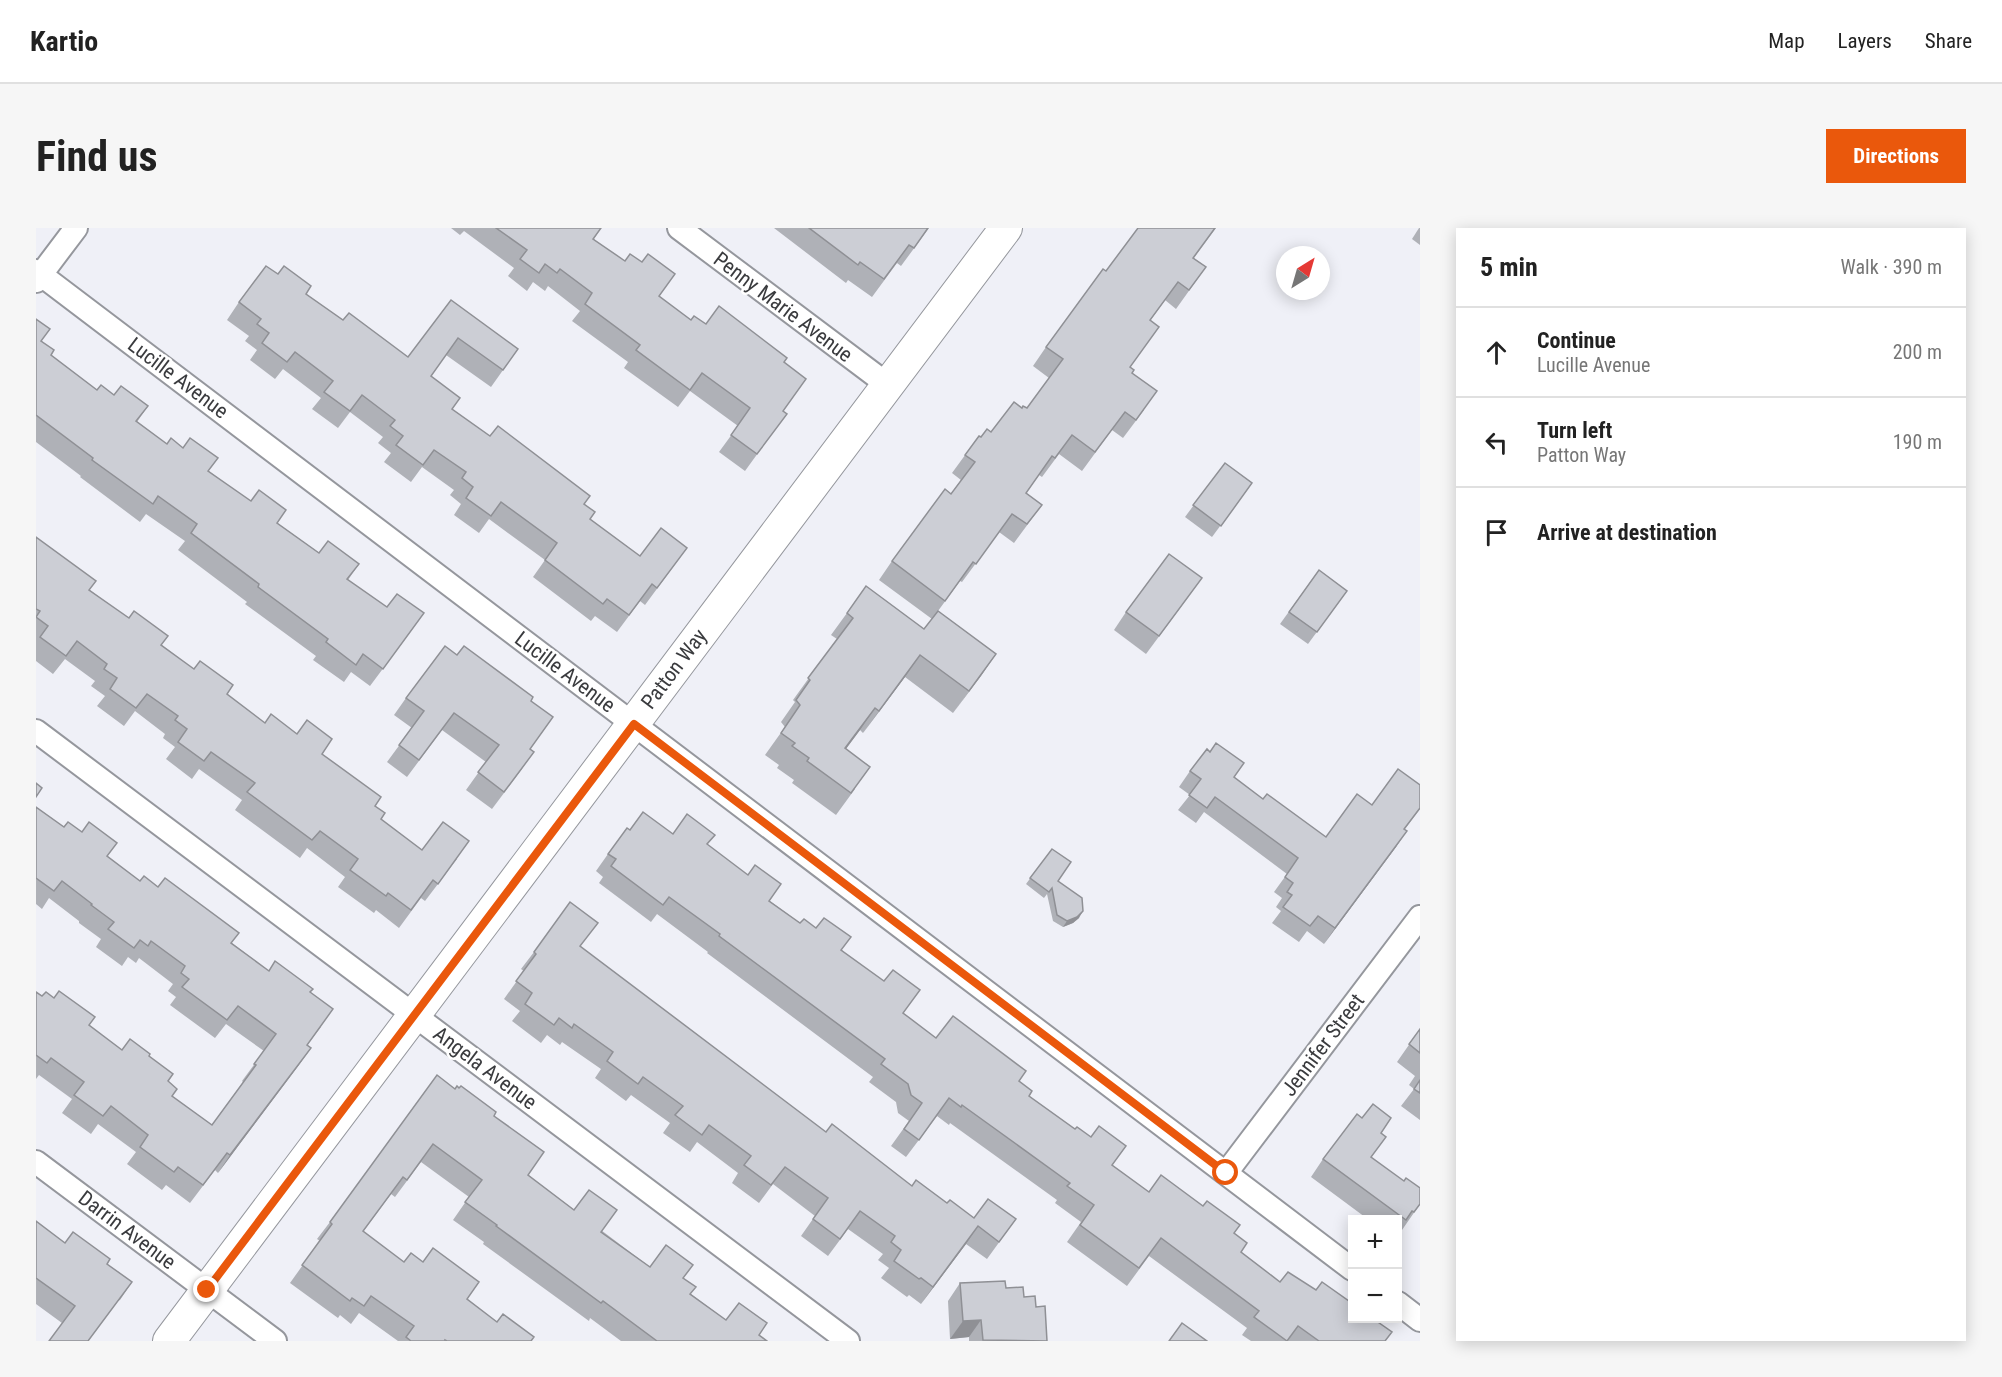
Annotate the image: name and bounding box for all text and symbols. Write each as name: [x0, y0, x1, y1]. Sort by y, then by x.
text: Kartio: [30, 25, 98, 58]
text: Map: [1768, 29, 1805, 53]
text: Layers: [1838, 29, 1892, 53]
text: Share: [1925, 29, 1972, 53]
button: Directions: [1826, 129, 1966, 183]
text: Find us: [36, 132, 157, 181]
north arrow: [1276, 246, 1330, 300]
street label: Penny Marie Avenue: [709, 247, 857, 367]
text: 5 min: [1480, 252, 1538, 282]
text: Walk · 390 m: [1841, 255, 1942, 279]
text: Continue: [1537, 328, 1616, 353]
street label: Lucille Avenue: [123, 333, 233, 423]
icon: ahead: [1480, 336, 1513, 369]
text: 200 m: [1893, 340, 1942, 364]
text: Lucille Avenue: [1537, 353, 1650, 377]
text: Turn left: [1537, 418, 1612, 443]
icon: left: [1480, 426, 1513, 459]
text: 190 m: [1893, 430, 1942, 454]
text: Patton Way: [1537, 443, 1626, 467]
icon: arrive: [1480, 516, 1513, 549]
text: Arrive at destination: [1537, 520, 1717, 545]
street label: Patton Way: [636, 624, 712, 714]
street label: Lucille Avenue: [510, 627, 620, 717]
street label: Jennifer Street: [1277, 989, 1369, 1101]
street label: Angela Avenue: [429, 1022, 541, 1115]
route start: [1212, 1159, 1238, 1185]
street label: Darrin Avenue: [74, 1186, 180, 1274]
map controls: [1348, 1215, 1402, 1323]
button: +: [1348, 1215, 1402, 1269]
button: −: [1348, 1269, 1402, 1323]
route end: [193, 1276, 219, 1302]

